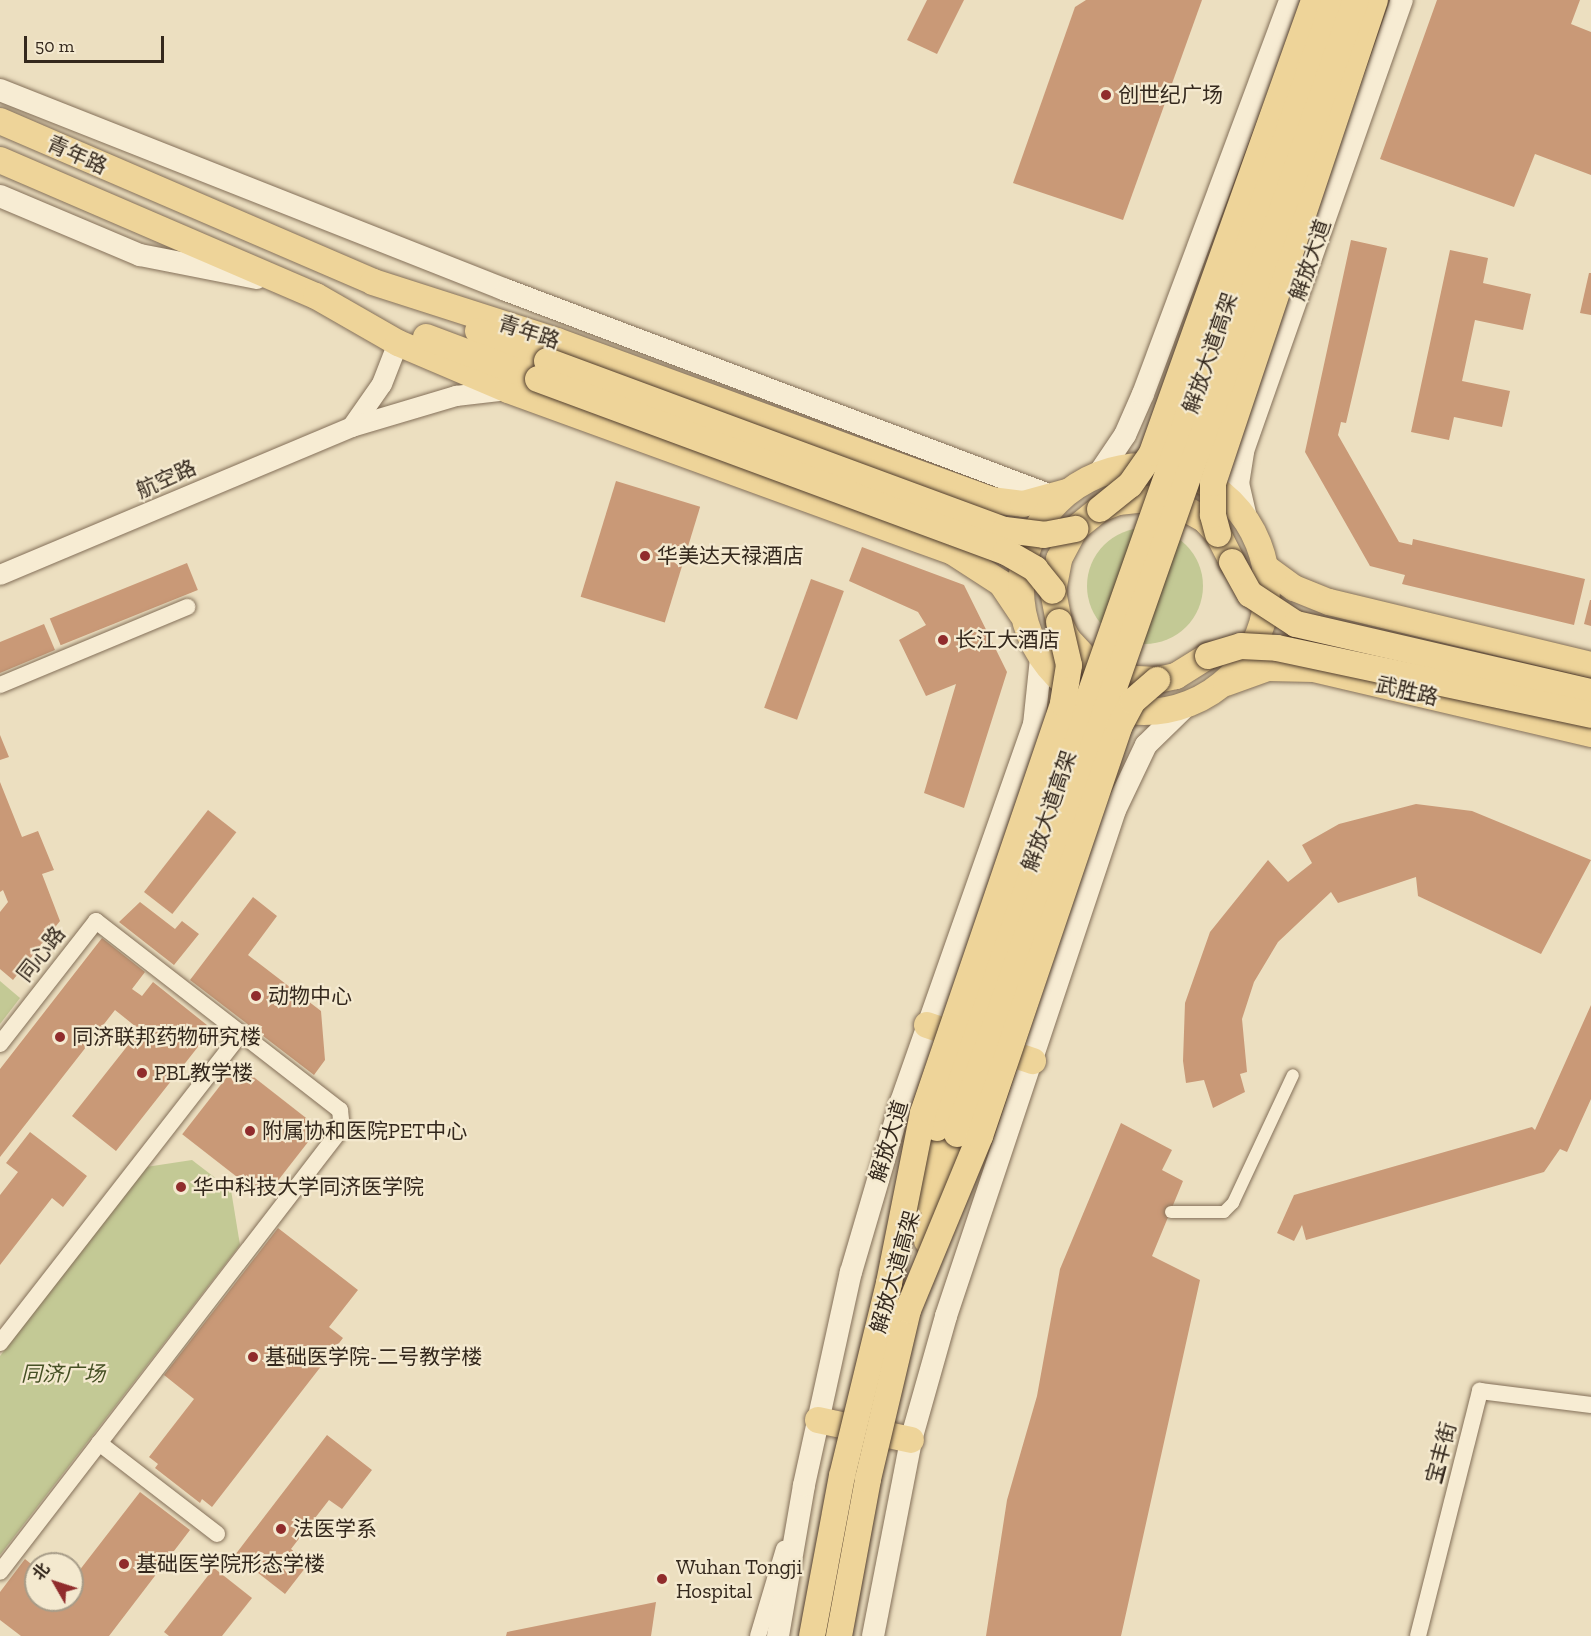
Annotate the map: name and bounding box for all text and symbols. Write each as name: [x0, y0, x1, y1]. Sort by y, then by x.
scale bar: [27, 24, 166, 62]
text: 50 m: [35, 35, 74, 57]
place label: 创世纪广场: [1118, 82, 1223, 108]
marker: 创世纪广场: [1099, 88, 1113, 102]
street label: 青年路: [43, 131, 111, 179]
street label: 解放大道: [1284, 216, 1336, 304]
street label: 解放大道高架: [1178, 289, 1242, 417]
street label: 青年路: [495, 310, 563, 354]
street label: 航空路: [132, 455, 200, 503]
place label: 华美达天禄酒店: [657, 543, 804, 569]
marker: 华美达天禄酒店: [638, 549, 652, 563]
place label: 长江大酒店: [955, 627, 1060, 653]
marker: 长江大酒店: [936, 633, 950, 647]
street label: 武胜路: [1373, 672, 1441, 710]
street label: 解放大道高架: [1017, 747, 1081, 875]
street label: 同心路: [12, 921, 70, 987]
place label: 动物中心: [268, 983, 352, 1009]
marker: 动物中心: [249, 989, 263, 1003]
place label: 同济联邦药物研究楼: [72, 1024, 261, 1050]
marker: 同济联邦药物研究楼: [53, 1030, 67, 1044]
place label: PBL教学楼: [154, 1060, 253, 1086]
marker: PBL教学楼: [135, 1066, 149, 1080]
street label: 解放大道: [865, 1097, 913, 1185]
place label: 附属协和医院PET中心: [262, 1118, 467, 1144]
marker: 附属协和医院PET中心: [243, 1124, 257, 1138]
place label: 华中科技大学同济医学院: [193, 1174, 424, 1200]
marker: 华中科技大学同济医学院: [174, 1180, 188, 1194]
street label: 解放大道高架: [866, 1208, 924, 1336]
place label: 基础医学院-二号教学楼: [265, 1344, 482, 1370]
marker: 基础医学院-二号教学楼: [246, 1350, 260, 1364]
park label: 同济广场: [21, 1361, 105, 1387]
street label: 宝丰街: [1421, 1419, 1461, 1487]
place label: 法医学系: [293, 1516, 377, 1542]
marker: 法医学系: [274, 1522, 288, 1536]
place label: 基础医学院形态学楼: [136, 1551, 325, 1577]
north arrow: [24, 1552, 84, 1612]
place label: Wuhan Tongji Hospital: [676, 1554, 803, 1604]
marker: 基础医学院形态学楼: [117, 1557, 131, 1571]
text: 北: [29, 1559, 54, 1584]
marker: Wuhan Tongji Hospital: [653, 1570, 671, 1588]

